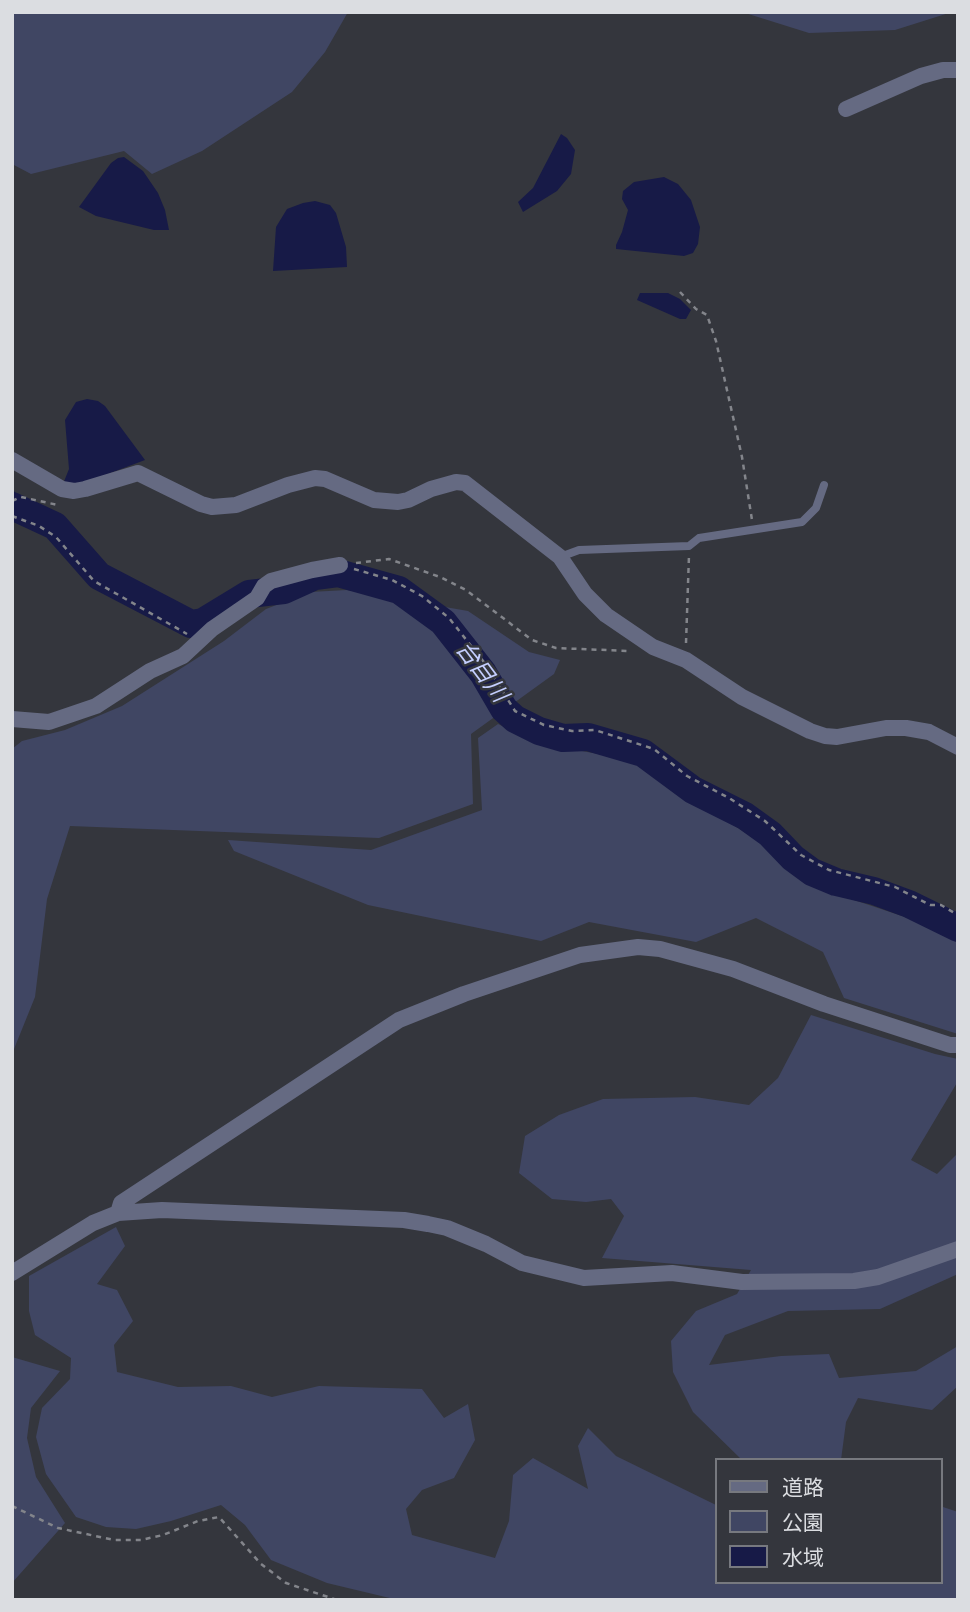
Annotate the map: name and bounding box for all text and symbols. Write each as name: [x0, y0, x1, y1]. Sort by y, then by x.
water label: 台目川: [448, 637, 512, 709]
legend: [715, 1458, 942, 1584]
text: 道路: [782, 1473, 824, 1503]
text: 公園: [782, 1508, 824, 1538]
text: 水域: [782, 1543, 824, 1573]

